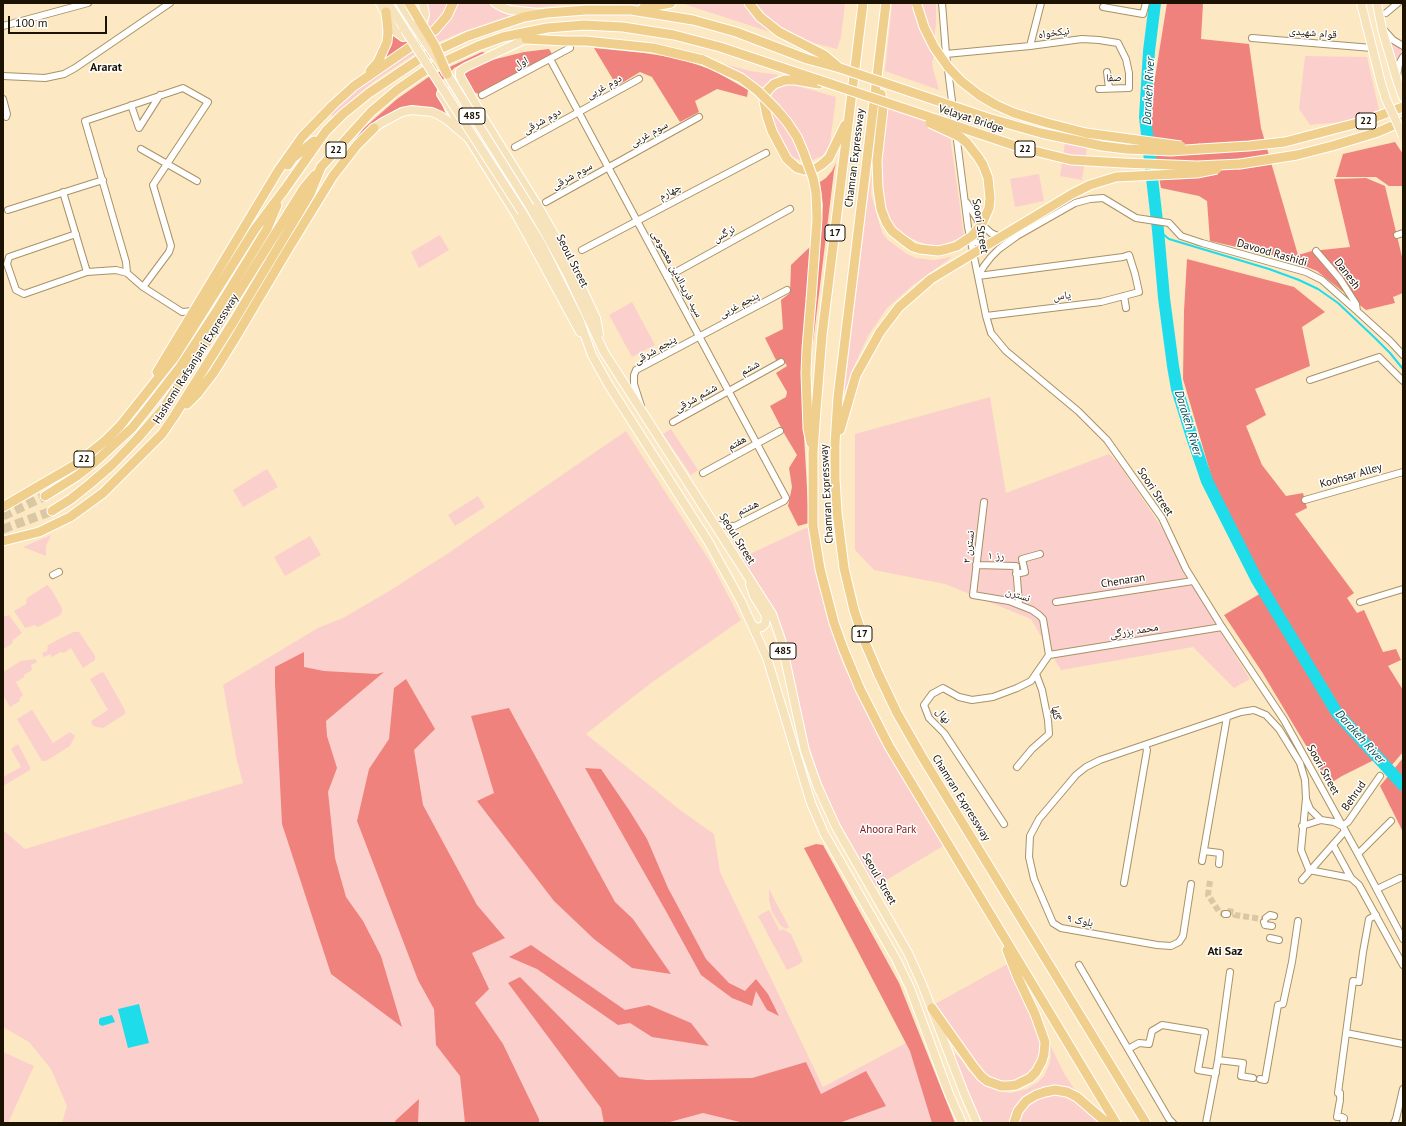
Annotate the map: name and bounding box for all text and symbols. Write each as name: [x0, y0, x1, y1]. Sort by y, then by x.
scale bar: [10, 8, 109, 34]
text: 100 m: [15, 15, 48, 30]
street label: نیکخواه: [1037, 24, 1071, 42]
street label: قوام شهیدی: [1288, 24, 1338, 42]
street label: اول: [512, 54, 530, 72]
water label: Darakeh River: [1140, 57, 1158, 125]
district label: Ararat: [90, 61, 122, 75]
street label: صفا: [1106, 71, 1122, 85]
street label: دوم غربی: [584, 72, 624, 102]
street label: Velayat Bridge: [937, 102, 1005, 136]
street label: دوم شرقی: [520, 105, 564, 137]
road number: 485: [459, 108, 485, 124]
street label: Chamran Expressway: [842, 108, 868, 208]
road number: 22: [1356, 113, 1376, 129]
street label: سوم غربی: [628, 118, 670, 150]
road number: 22: [1015, 141, 1035, 157]
road number: 22: [326, 142, 346, 158]
street label: سوم شرقی: [549, 159, 595, 193]
street label: چهارم: [656, 181, 684, 203]
street label: Soori Street: [969, 198, 991, 254]
street label: نرگس: [711, 223, 737, 245]
road number: 17: [825, 225, 845, 241]
street label: سید فریدالدین معصومی: [649, 228, 705, 320]
street label: Seoul Street: [553, 232, 591, 290]
street label: Davood Rashidi: [1235, 237, 1309, 269]
street label: Danesh: [1331, 256, 1363, 292]
street label: یاس: [1052, 288, 1072, 304]
street label: پنجم غربی: [717, 289, 761, 321]
street label: Hashemi Rafsanjani Expressway: [151, 292, 241, 426]
street label: پنجم شرقی: [631, 333, 679, 367]
street label: ششم: [738, 357, 762, 379]
street label: ششم شرقی: [672, 381, 720, 415]
water label: Darakeh River: [1171, 389, 1205, 457]
street label: هفتم: [725, 432, 749, 454]
street label: Chamran Expressway: [818, 444, 836, 544]
road number: 22: [74, 451, 94, 467]
street label: Koohsar Alley: [1318, 461, 1384, 491]
street label: Soori Street: [1134, 465, 1176, 519]
street label: هشتم: [735, 497, 761, 519]
street label: Seoul Street: [716, 511, 758, 567]
street label: نسترن ۲: [960, 530, 978, 564]
street label: رز ۱: [988, 549, 1004, 563]
street label: Chenaran: [1100, 571, 1146, 591]
street label: نسترن: [1004, 585, 1032, 605]
street label: محمد بزرگی: [1109, 621, 1159, 641]
road number: 17: [852, 626, 872, 642]
road number: 485: [770, 643, 796, 659]
street label: نهال: [933, 705, 953, 727]
street label: گلها: [1048, 705, 1064, 721]
water label: Darakeh River: [1332, 707, 1388, 767]
street label: Soori Street: [1304, 743, 1342, 797]
street label: Chamran Expressway: [929, 752, 993, 844]
street label: Behrud: [1339, 778, 1369, 814]
park label: Ahoora Park: [860, 823, 916, 837]
street label: Seoul Street: [859, 851, 899, 907]
street label: بلوک ۹: [1066, 912, 1094, 930]
district label: Ati Saz: [1207, 945, 1243, 959]

